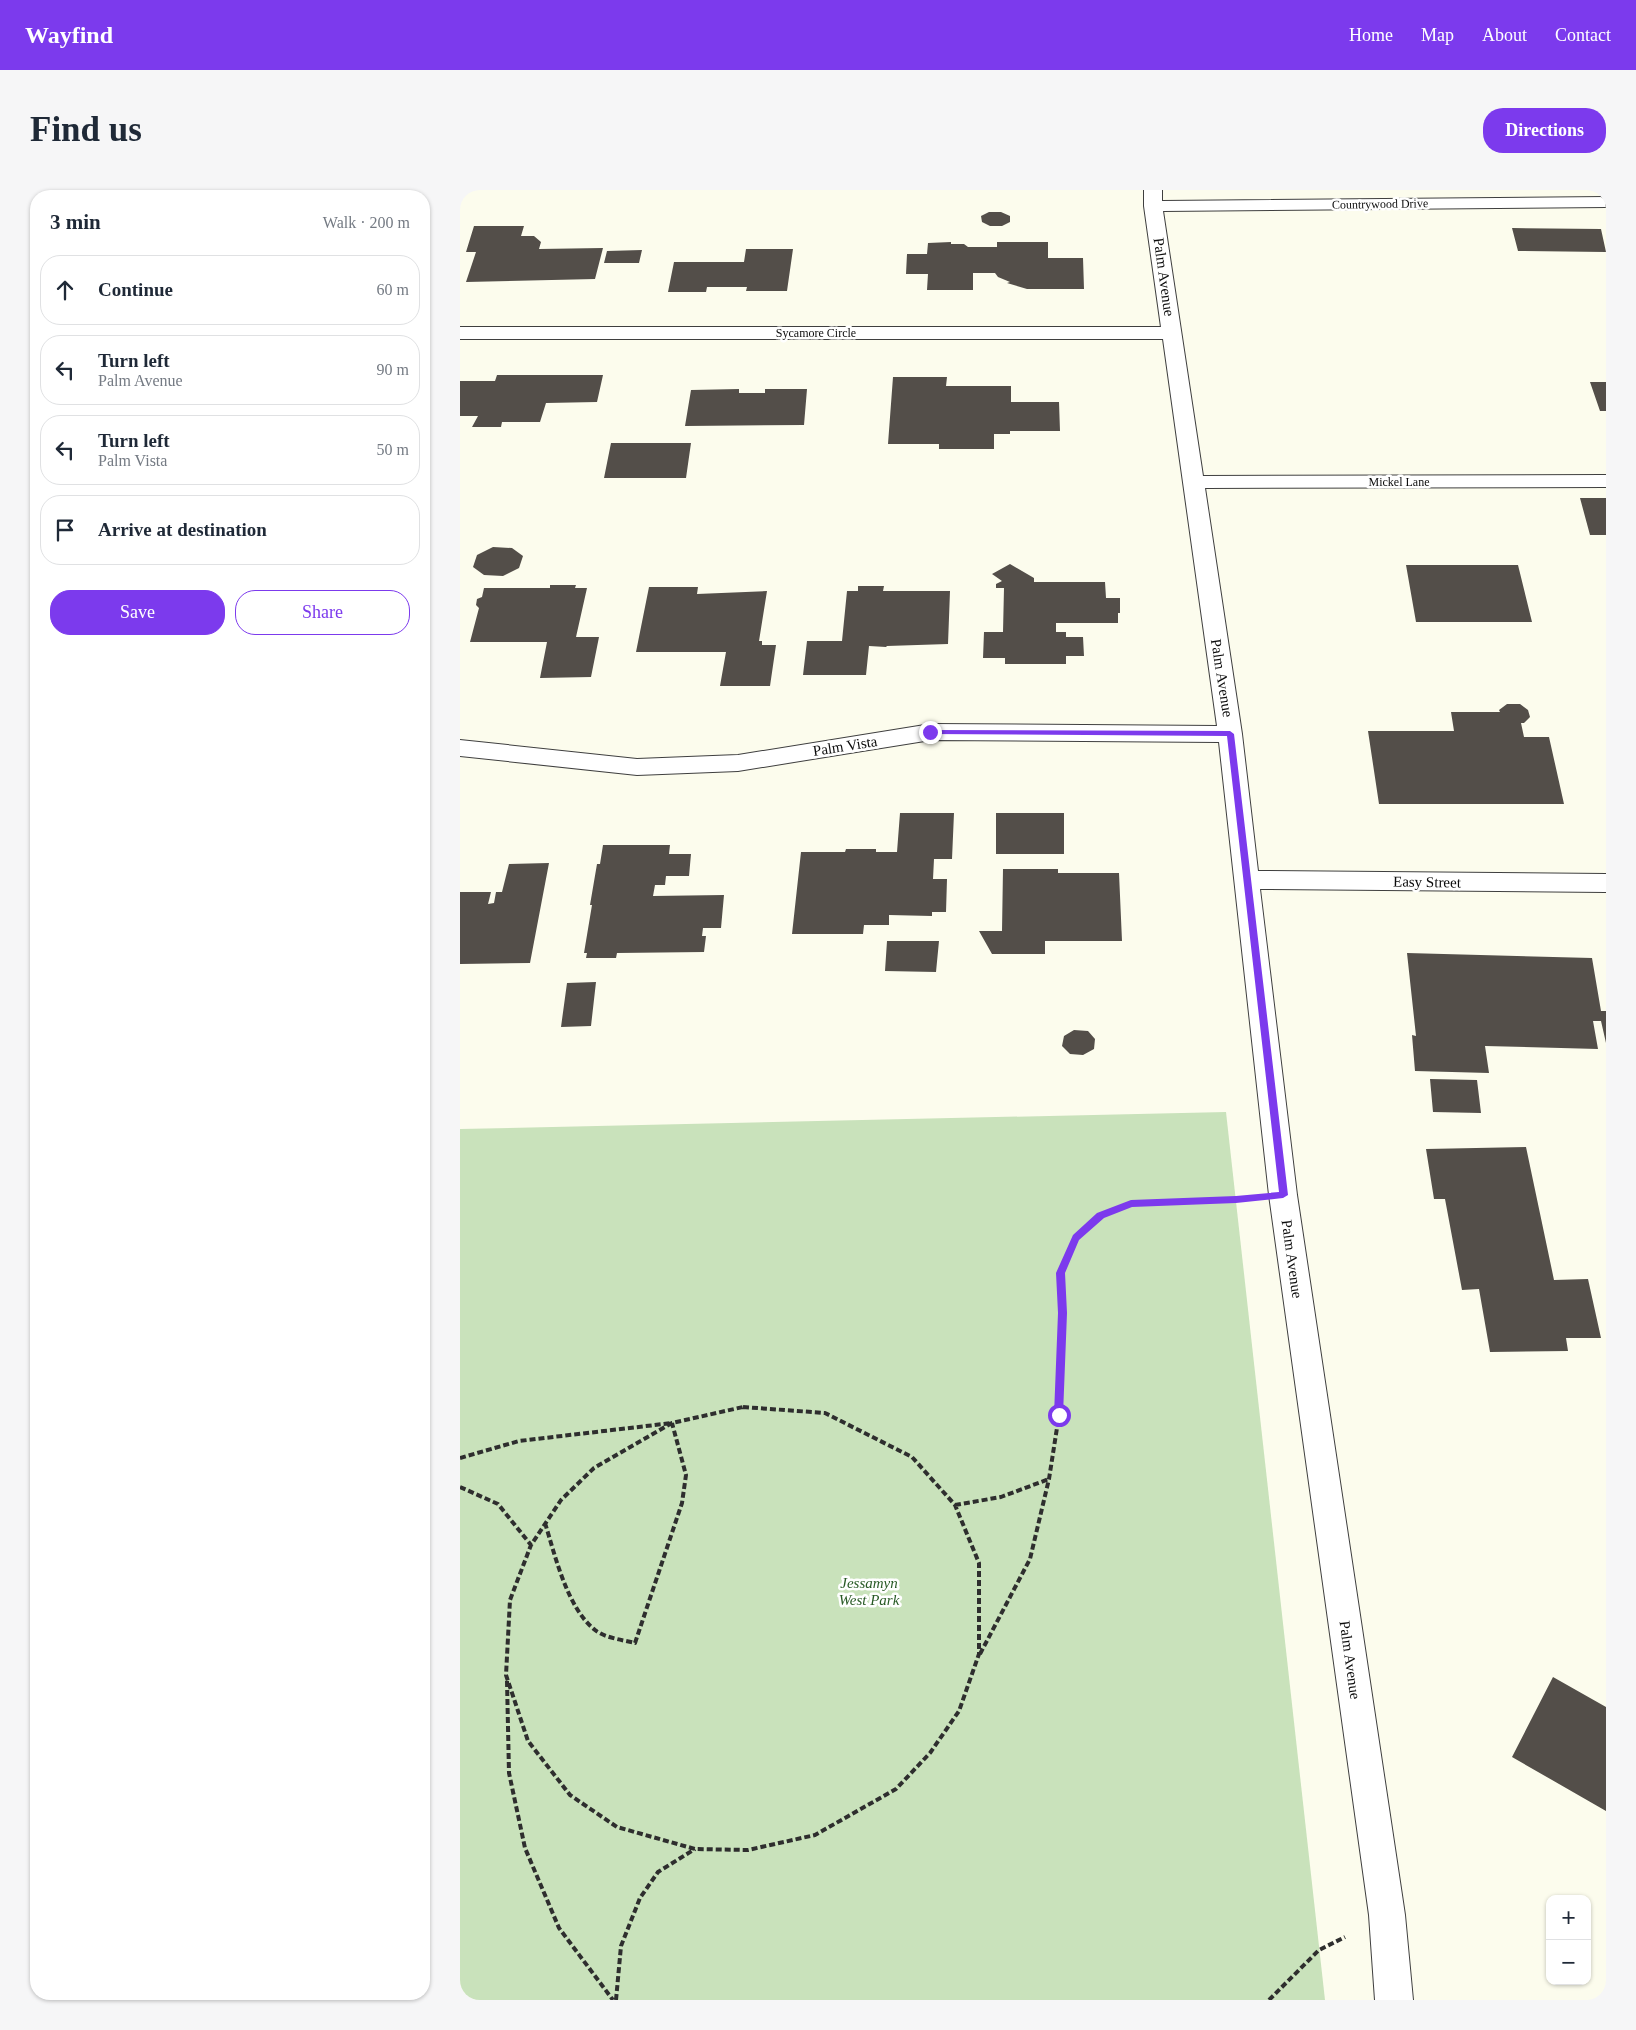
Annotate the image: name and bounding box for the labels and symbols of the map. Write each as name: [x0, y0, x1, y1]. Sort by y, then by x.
street label: Countrywood Drive: [1332, 196, 1428, 212]
street label: Palm Avenue: [1151, 237, 1177, 318]
street label: Sycamore Circle: [776, 326, 856, 340]
street label: Mickel Lane: [1369, 475, 1429, 489]
street label: Palm Avenue: [1208, 638, 1236, 719]
route end: [919, 721, 942, 744]
street label: Palm Vista: [812, 733, 879, 759]
street label: Easy Street: [1393, 873, 1462, 891]
street label: Palm Avenue: [1279, 1219, 1305, 1300]
route start: [1048, 1404, 1071, 1427]
park label: Jessamyn West Park: [839, 1575, 900, 1608]
street label: Palm Avenue: [1337, 1620, 1363, 1701]

